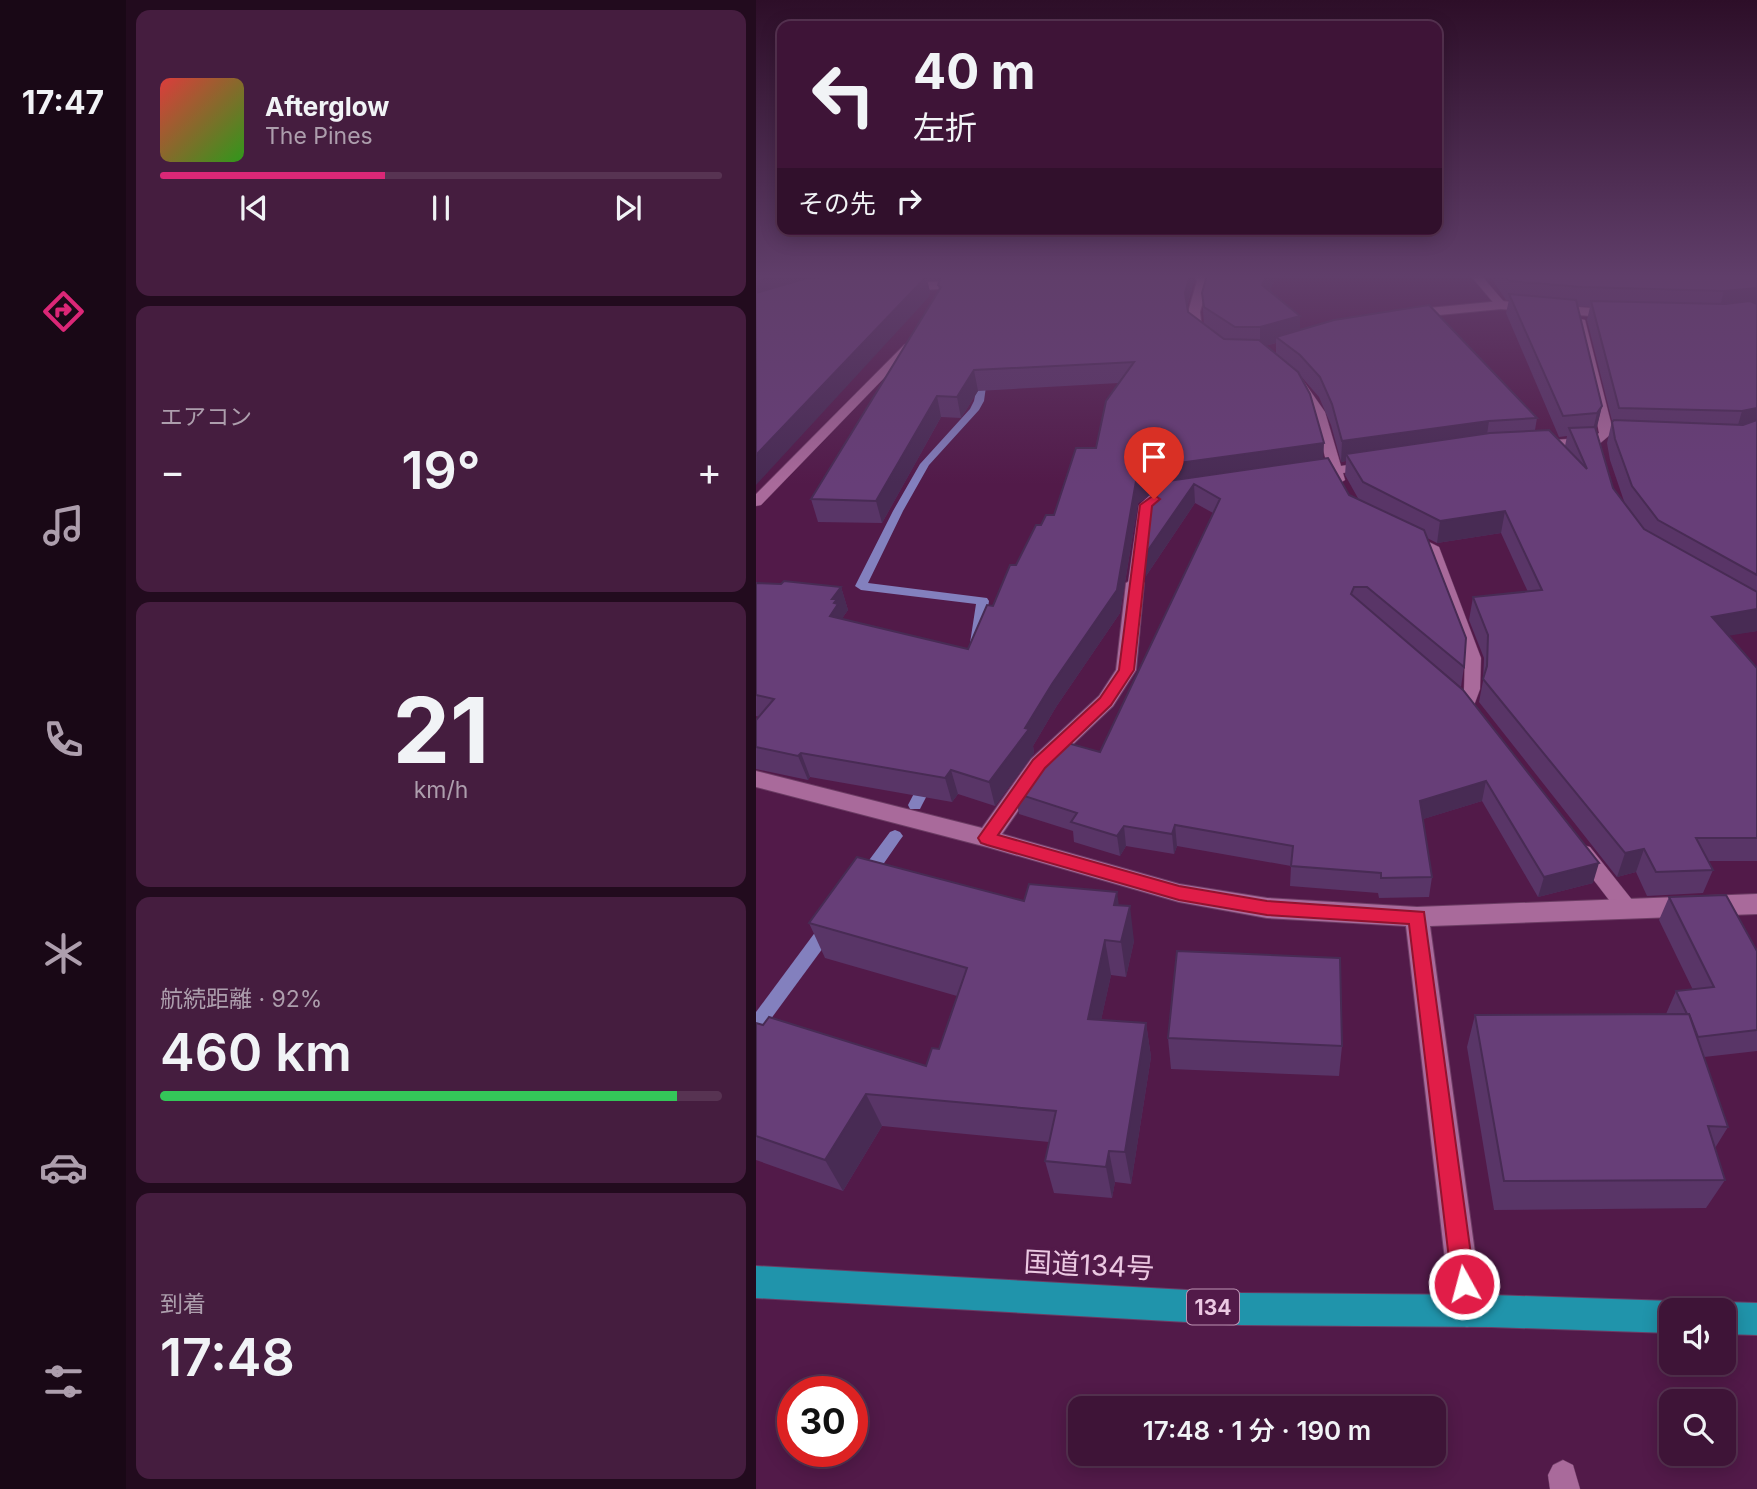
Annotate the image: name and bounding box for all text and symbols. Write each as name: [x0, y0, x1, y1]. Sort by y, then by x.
text: 40 m: [913, 42, 1036, 101]
icon: left: [798, 49, 889, 140]
text: 17:47: [22, 83, 104, 122]
text: Afterglow: [265, 91, 389, 122]
text: 左折: [913, 108, 977, 147]
text: The Pines: [265, 122, 373, 150]
icon: right: [890, 182, 928, 220]
text: その先: [798, 188, 876, 219]
icon: previous: [235, 189, 273, 227]
icon: pause: [422, 189, 460, 227]
icon: next: [609, 189, 647, 227]
icon: directions: [39, 287, 88, 336]
text: エアコン: [160, 403, 252, 431]
pin: [1124, 427, 1184, 499]
icon: arrive: [1135, 438, 1173, 476]
text: 19°: [401, 439, 481, 502]
text: −: [160, 448, 185, 494]
text: +: [697, 448, 722, 494]
icon: music: [39, 501, 88, 550]
text: 21: [393, 675, 489, 785]
icon: phone: [39, 715, 88, 764]
text: km/h: [414, 776, 468, 804]
icon: climate: [39, 929, 88, 978]
text: 航続距離 · 92%: [160, 985, 322, 1013]
text: 460 km: [160, 1021, 352, 1084]
icon: car: [39, 1143, 88, 1192]
street label: 国道134号: [1023, 1245, 1155, 1285]
position arrow: [1427, 1247, 1501, 1321]
text: 到着: [160, 1290, 206, 1318]
road number: 134: [1187, 1290, 1239, 1324]
map controls: [1659, 1298, 1736, 1466]
button: sound: [1659, 1298, 1736, 1375]
text: 17:48: [160, 1326, 295, 1389]
icon: filters: [39, 1357, 88, 1406]
speed limit sign: 30: [777, 1376, 868, 1467]
button: search: [1659, 1389, 1736, 1466]
text: 17:48 · 1 分 · 190 m: [1143, 1415, 1371, 1446]

